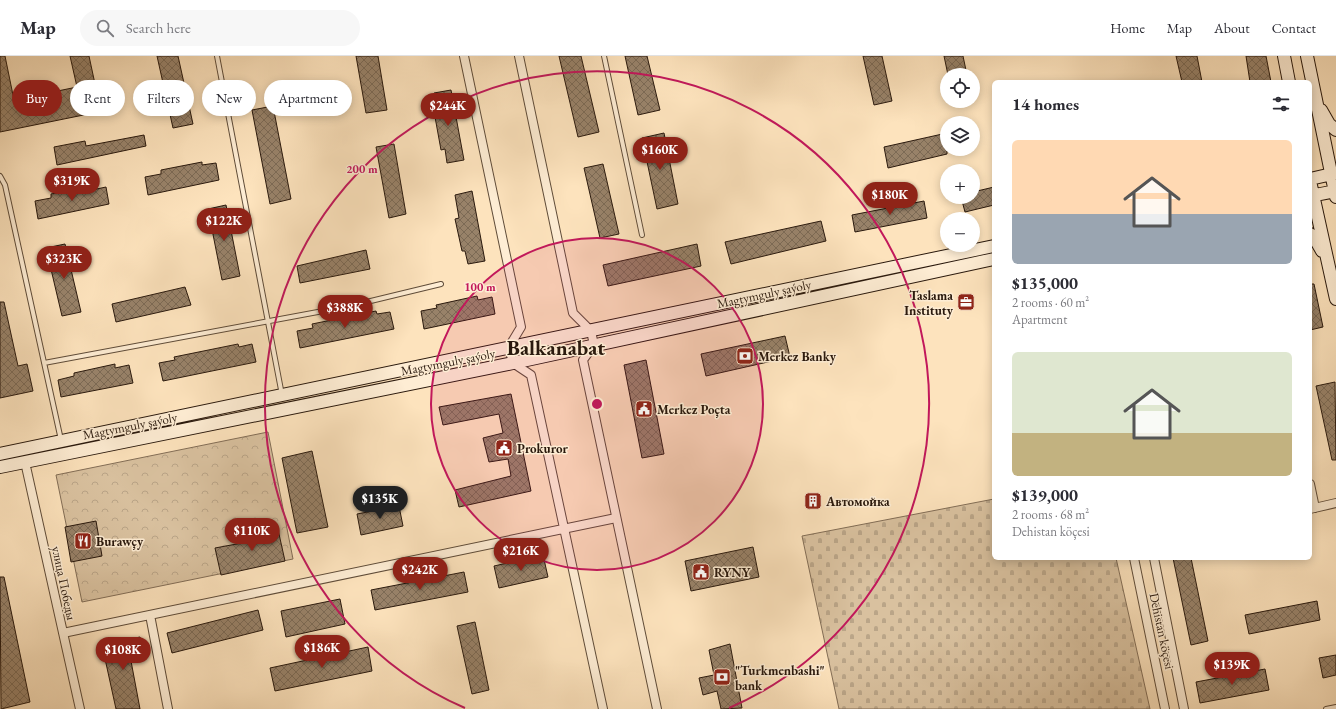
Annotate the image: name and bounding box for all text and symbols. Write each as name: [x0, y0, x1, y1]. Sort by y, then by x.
search box: [80, 10, 360, 46]
text: Map: [20, 15, 56, 40]
icon: search: [94, 17, 116, 39]
text: Search here: [126, 18, 191, 37]
text: Home: [1110, 19, 1145, 37]
text: Map: [1167, 19, 1192, 37]
text: About: [1214, 19, 1250, 37]
text: Contact: [1272, 19, 1316, 37]
map controls: [940, 68, 980, 252]
button: locate: [940, 68, 980, 108]
chip: Buy: [12, 80, 62, 116]
chip: Rent: [70, 80, 125, 116]
chip: Filters: [133, 80, 194, 116]
chip: New: [202, 80, 256, 116]
chip: Apartment: [264, 80, 352, 116]
pin: $244K: [420, 93, 476, 127]
text: 14 homes: [1012, 93, 1079, 115]
icon: filters: [1270, 93, 1292, 115]
text: $244K: [430, 97, 466, 114]
button: layers: [940, 116, 980, 156]
pin: $160K: [632, 137, 688, 171]
text: $160K: [642, 141, 678, 158]
text: 200 m: [346, 161, 378, 177]
button: +: [940, 164, 980, 204]
icon: home: [1116, 166, 1188, 238]
pin: $319K: [44, 168, 100, 202]
text: $319K: [54, 172, 90, 189]
pin: $180K: [862, 182, 918, 216]
text: $180K: [872, 186, 908, 203]
pin: $122K: [196, 208, 252, 242]
text: $122K: [206, 212, 242, 229]
button: −: [940, 212, 980, 252]
pin: $323K: [36, 246, 92, 280]
text: $323K: [46, 250, 82, 267]
text: $135,000: [1012, 272, 1078, 294]
street label: Magtymguly şaýoly: [715, 276, 813, 312]
text: 100 m: [464, 279, 496, 295]
place label: Taslama Instituty: [904, 287, 954, 319]
office icon: Taslama Instituty: [956, 292, 976, 312]
text: 2 rooms · 60 m²: [1012, 294, 1089, 311]
pin: $388K: [317, 295, 373, 329]
text: $388K: [327, 299, 363, 316]
text: Apartment: [1012, 311, 1067, 328]
district label: Balkanabat: [507, 334, 605, 361]
street label: Magtymguly şaýoly: [399, 344, 497, 379]
bank icon: Merkez Banky: [735, 346, 755, 366]
place label: Merkez Banky: [758, 348, 837, 365]
icon: home: [1116, 378, 1188, 450]
centre of rings: [590, 397, 604, 411]
public building icon: Merkez Poçta: [634, 399, 654, 419]
place label: Merkez Poçta: [657, 401, 731, 418]
street label: Magtymguly şaýoly: [81, 408, 179, 443]
public building icon: Prokuror: [494, 438, 514, 458]
place label: Prokuror: [517, 440, 568, 457]
text: $139,000: [1012, 484, 1078, 506]
pin: $135K: [352, 486, 408, 520]
text: $135K: [362, 490, 398, 507]
building icon: Автомойка: [803, 491, 823, 511]
place label: Автомойка: [825, 493, 890, 510]
text: 2 rooms · 68 m²: [1012, 506, 1089, 523]
pin: $110K: [224, 518, 280, 552]
text: $110K: [234, 522, 270, 539]
text: Dehistan köçesi: [1012, 523, 1090, 540]
restaurant icon: Burawçy: [73, 531, 93, 551]
place label: Burawçy: [96, 533, 144, 550]
pin: $216K: [493, 538, 549, 572]
text: $216K: [503, 542, 539, 559]
street label: улица Победы: [48, 544, 80, 622]
pin: $242K: [392, 557, 448, 591]
text: $242K: [402, 561, 438, 578]
public building icon: RYNY: [691, 562, 711, 582]
place label: RYNY: [714, 564, 751, 581]
street label: Dehistan köçesi: [1146, 591, 1178, 671]
pin: $186K: [294, 635, 350, 669]
pin: $108K: [95, 637, 151, 671]
text: $186K: [304, 639, 340, 656]
text: $108K: [105, 641, 141, 658]
pin: $139K: [1204, 652, 1260, 686]
text: $139K: [1214, 656, 1250, 673]
place label: "Turkmenbashi" bank: [735, 662, 825, 694]
bank icon: "Turkmenbashi" bank: [712, 667, 732, 687]

